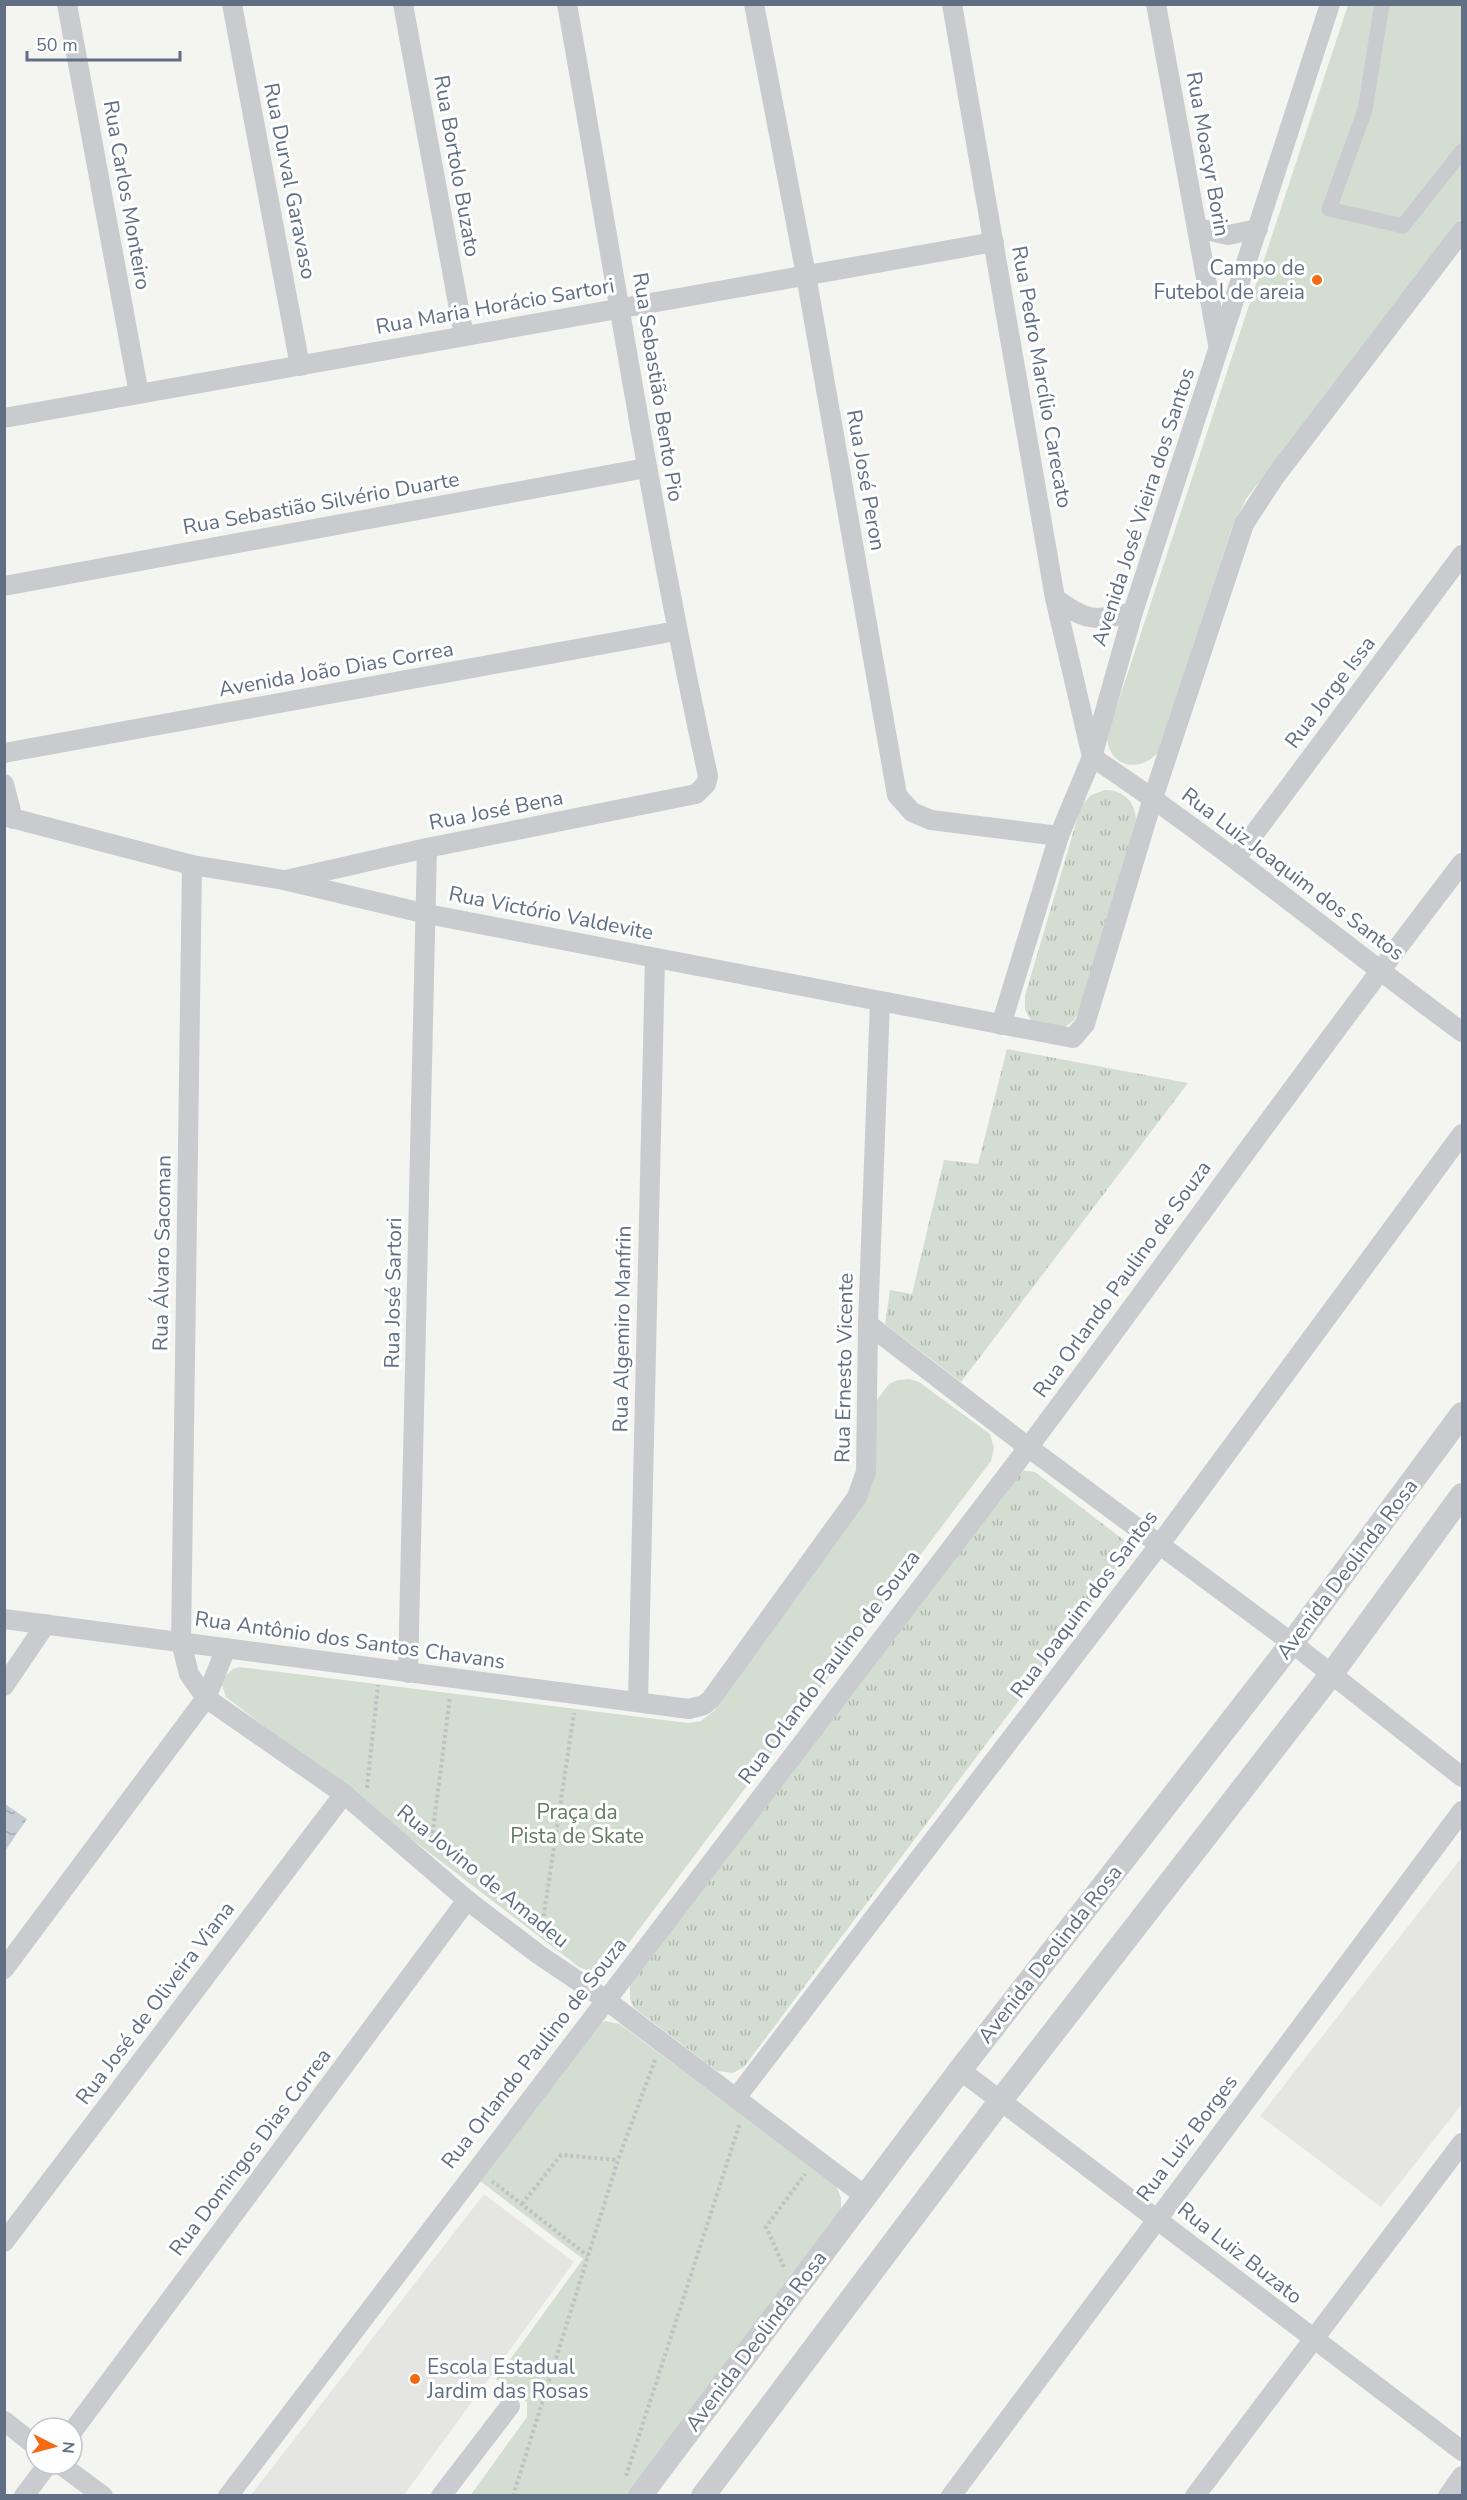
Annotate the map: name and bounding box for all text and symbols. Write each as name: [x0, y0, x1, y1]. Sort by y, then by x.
scale bar: [27, 24, 180, 62]
text: 50 m: [36, 33, 78, 57]
street label: Rua Moacyr Borin: [1180, 69, 1236, 239]
street label: Rua Bortolo Buzato: [427, 73, 487, 259]
street label: Rua Durval Garavaso: [257, 80, 323, 282]
street label: Rua Carlos Monteiro: [97, 98, 157, 292]
street label: Rua Pedro Marcílio Carecato: [1005, 244, 1079, 510]
place label: Campo de Futebol de areia: [1154, 254, 1305, 306]
street label: Rua Sebastião Bento Pio: [626, 270, 690, 504]
street label: Rua Maria Horácio Sartori: [374, 271, 616, 341]
marker: Campo de Futebol de areia: [1310, 273, 1324, 287]
street label: Avenida José Vieira dos Santos: [1085, 364, 1201, 650]
street label: Rua José Peron: [840, 407, 892, 553]
street label: Rua Sebastião Silvério Duarte: [181, 465, 461, 541]
street label: Rua Jorge Issa: [1279, 630, 1381, 754]
street label: Avenida João Dias Correa: [216, 635, 456, 703]
street label: Rua Luiz Joaquim dos Santos: [1176, 781, 1410, 967]
street label: Rua José Bena: [427, 783, 565, 837]
street label: Rua Victório Valdevite: [446, 879, 656, 947]
street label: Rua Álvaro Sacoman: [146, 1155, 178, 1351]
street label: Rua Orlando Paulino de Souza: [1027, 1155, 1217, 1403]
street label: Rua José Sartori: [378, 1217, 408, 1369]
street label: Rua Algemiro Manfrin: [606, 1225, 638, 1433]
street label: Rua Ernesto Vicente: [828, 1273, 860, 1463]
street label: Avenida Deolinda Rosa: [1270, 1473, 1424, 1665]
street label: Rua Joaquim dos Santos: [1004, 1504, 1164, 1704]
street label: Rua Orlando Paulino de Souza: [732, 1544, 926, 1790]
street label: Rua Antônio dos Santos Chavans: [193, 1604, 507, 1676]
street label: Rua Jovino de Amadeu: [391, 1798, 575, 1954]
park label: Praça da Pista de Skate: [510, 1798, 644, 1850]
street label: Avenida Deolinda Rosa: [972, 1859, 1128, 2049]
street label: Rua José de Oliveira Viana: [69, 1896, 241, 2110]
street label: Rua Orlando Paulino de Souza: [435, 1932, 633, 2174]
street label: Rua Domingos Dias Correa: [163, 2042, 337, 2262]
street label: Rua Luiz Borges: [1130, 2069, 1244, 2207]
street label: Rua Luiz Buzato: [1172, 2195, 1308, 2311]
street label: Avenida Deolinda Rosa: [679, 2245, 833, 2437]
place label: Escola Estadual Jardim das Rosas: [426, 2353, 589, 2405]
marker: Escola Estadual Jardim das Rosas: [408, 2372, 422, 2386]
north arrow: [24, 2416, 84, 2476]
text: N: [56, 2440, 79, 2455]

